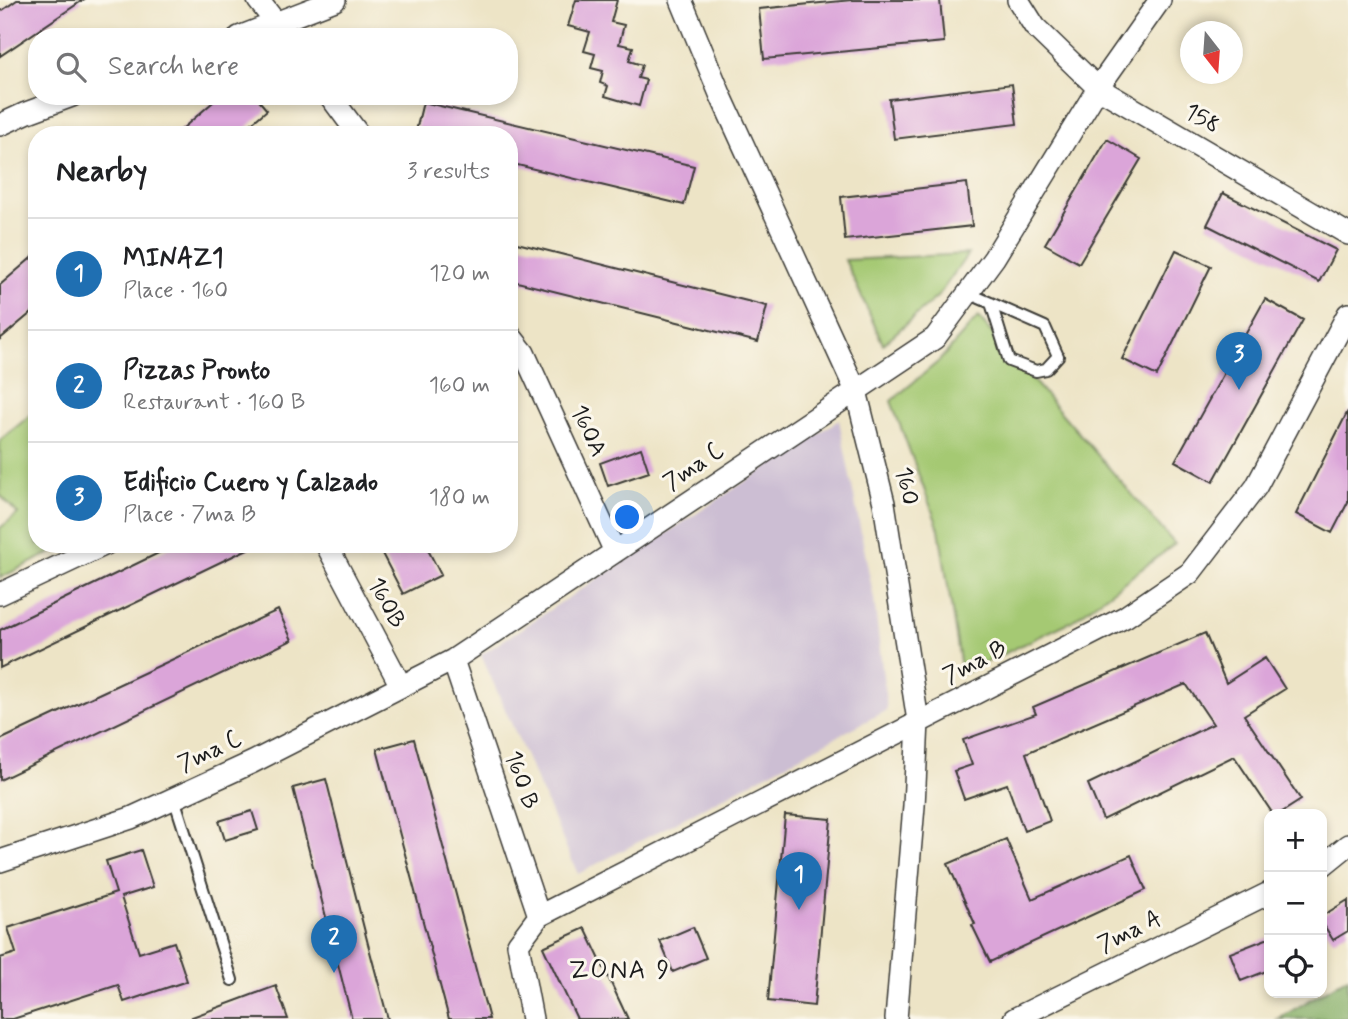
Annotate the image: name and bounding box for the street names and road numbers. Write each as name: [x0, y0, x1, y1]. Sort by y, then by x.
street label: 158: [1178, 96, 1226, 142]
street label: 160A: [563, 400, 613, 462]
street label: 7ma C: [658, 436, 730, 498]
street label: 160: [887, 464, 925, 508]
street label: 160B: [360, 572, 412, 634]
street label: 7ma B: [938, 634, 1012, 692]
street label: 7ma C: [173, 724, 247, 780]
street label: 160 B: [497, 747, 545, 813]
street label: 7ma A: [1093, 903, 1167, 961]

